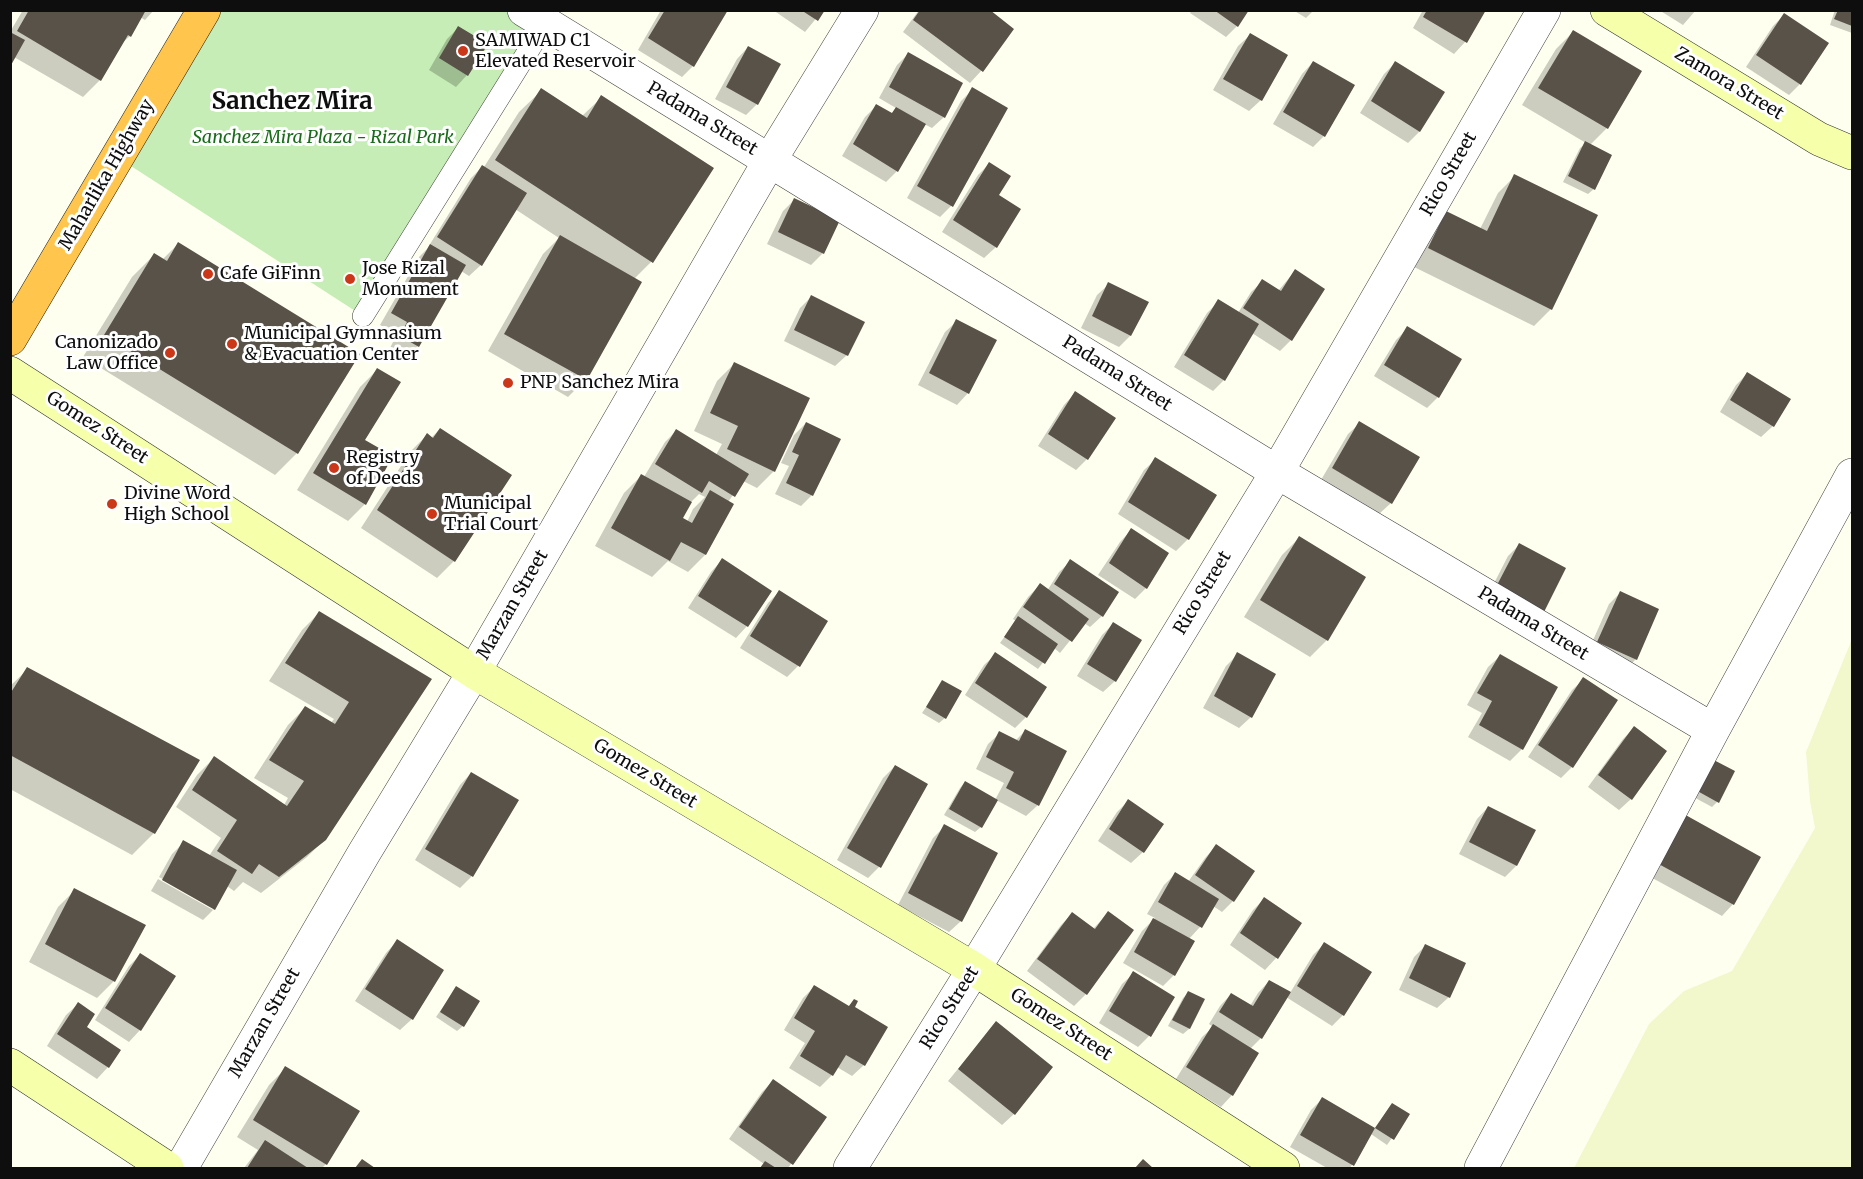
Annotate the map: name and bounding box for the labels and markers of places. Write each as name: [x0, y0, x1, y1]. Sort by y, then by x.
place label: SAMIWAD C1 Elevated Reservoir: [475, 30, 636, 72]
marker: SAMIWAD C1 Elevated Reservoir: [456, 44, 470, 58]
place label: Jose Rizal Monument: [362, 258, 459, 300]
place label: Cafe GiFinn: [220, 263, 321, 285]
marker: Cafe GiFinn: [201, 267, 215, 281]
marker: Jose Rizal Monument: [343, 272, 357, 286]
place label: Municipal Gymnasium & Evacuation Center: [244, 323, 442, 366]
place label: Canonizado Law Office: [55, 332, 158, 374]
marker: Municipal Gymnasium & Evacuation Center: [225, 337, 239, 351]
marker: Canonizado Law Office: [163, 346, 177, 360]
place label: PNP Sanchez Mira: [520, 372, 679, 394]
marker: PNP Sanchez Mira: [501, 376, 515, 390]
place label: Registry of Deeds: [346, 447, 421, 490]
marker: Registry of Deeds: [327, 461, 341, 475]
place label: Divine Word High School: [124, 483, 231, 526]
place label: Municipal Trial Court: [444, 493, 538, 536]
marker: Divine Word High School: [105, 497, 119, 511]
marker: Municipal Trial Court: [425, 507, 439, 521]

